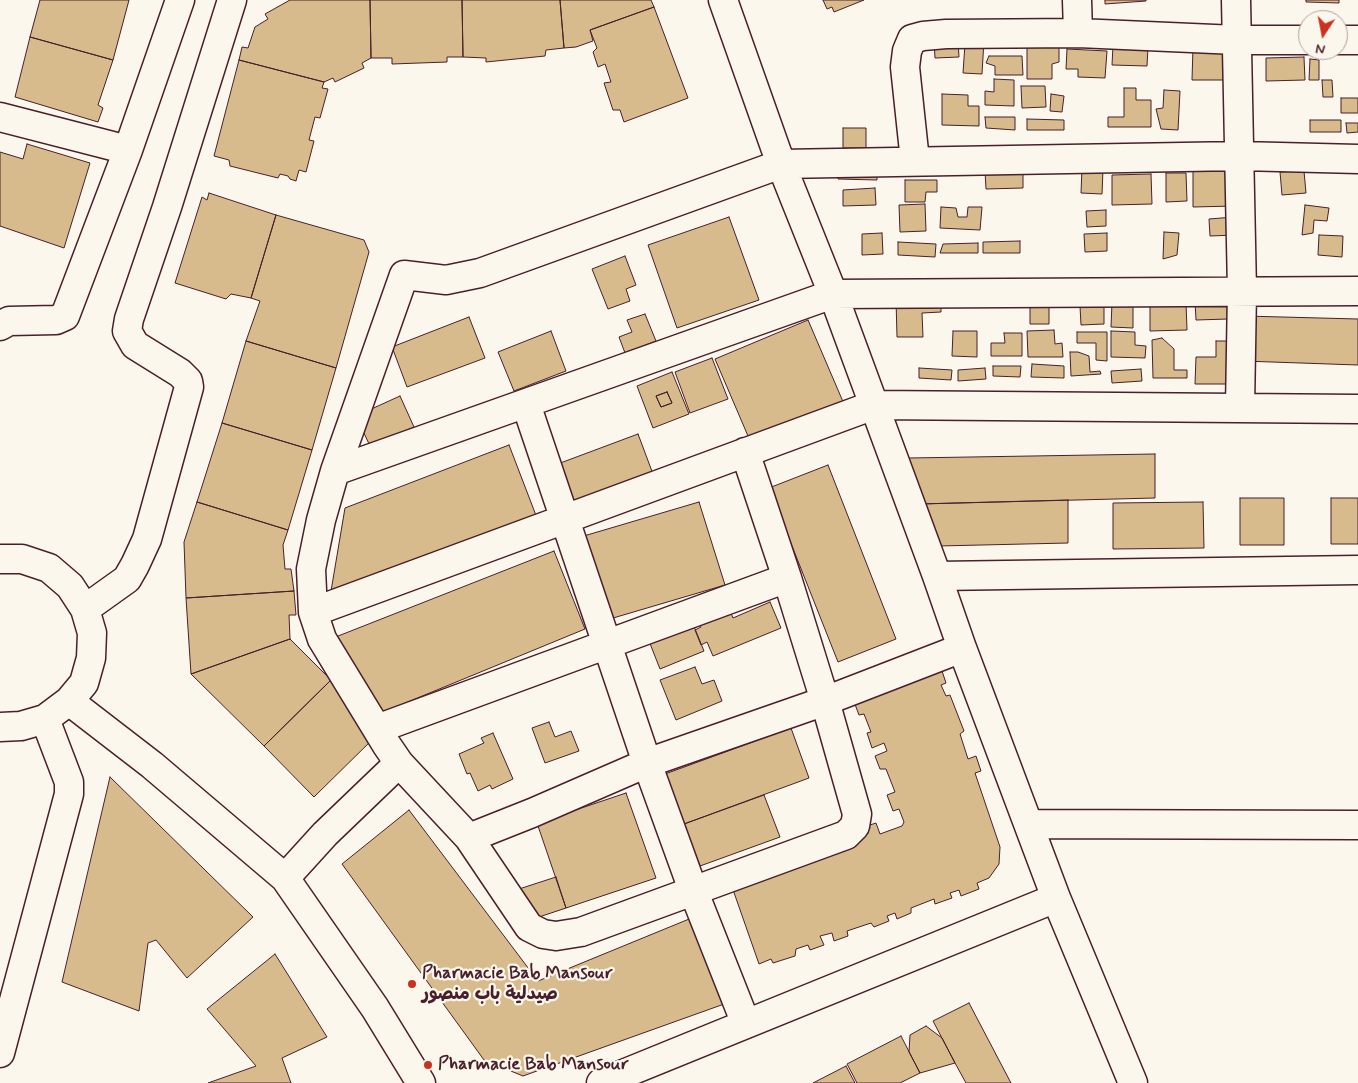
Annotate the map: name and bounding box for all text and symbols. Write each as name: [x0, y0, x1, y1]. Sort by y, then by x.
north arrow: [1298, 10, 1348, 60]
text: N: [1314, 39, 1327, 58]
place label: Pharmacie Bab Mansour صيدلية باب منصور: [422, 963, 613, 1006]
marker: Pharmacie Bab Mansour صيدلية باب منصور: [406, 978, 418, 990]
place label: Pharmacie Bab Mansour: [438, 1054, 629, 1076]
marker: Pharmacie Bab Mansour: [422, 1059, 434, 1071]

